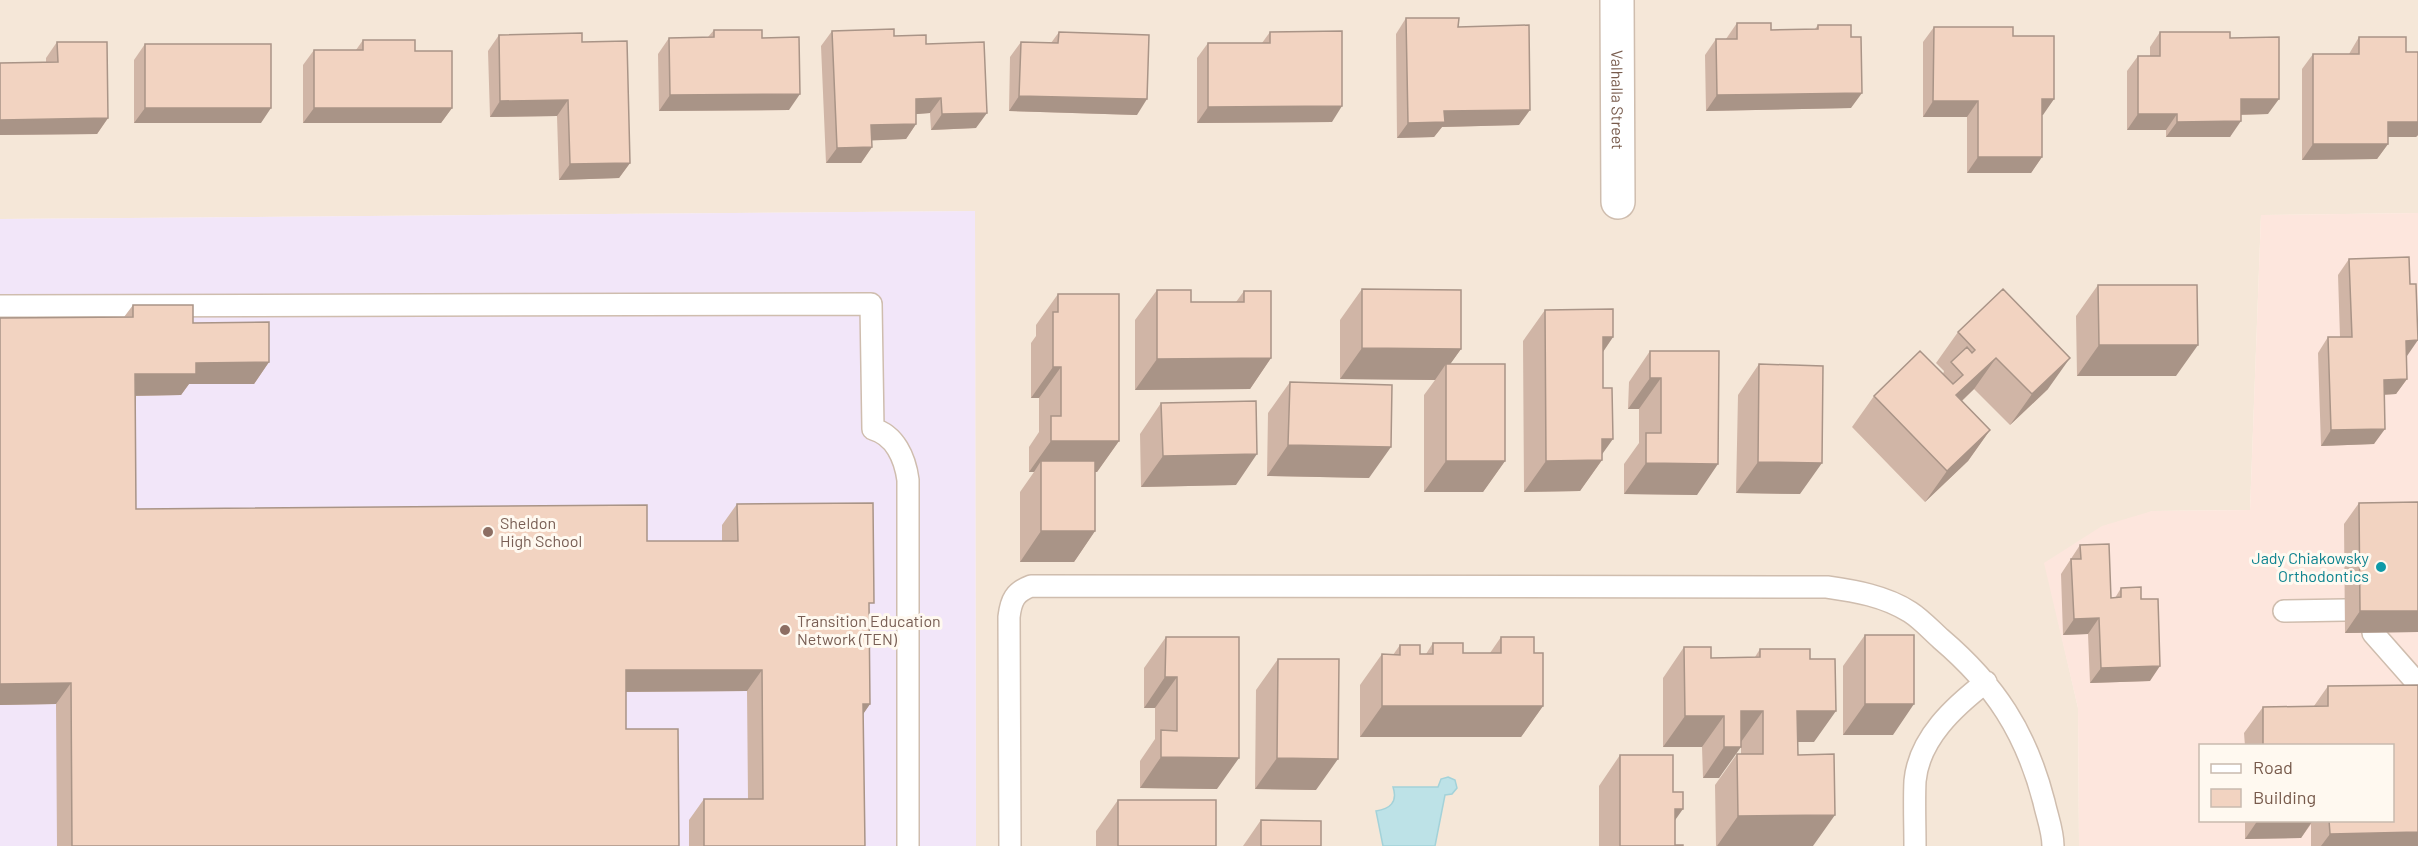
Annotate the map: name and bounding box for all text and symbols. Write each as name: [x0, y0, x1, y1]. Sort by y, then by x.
street label: Valhalla Street: [1608, 50, 1628, 150]
place label: Sheldon High School: [500, 513, 582, 550]
marker: Sheldon High School: [481, 525, 495, 539]
place label: Jady Chiakowsky Orthodontics: [2251, 548, 2370, 585]
marker: Jady Chiakowsky Orthodontics: [2374, 560, 2388, 574]
place label: Transition Education Network (TEN): [797, 611, 941, 648]
marker: Transition Education Network (TEN): [778, 623, 792, 637]
legend: [2199, 744, 2394, 822]
text: Road: [2253, 756, 2293, 778]
text: Building: [2253, 786, 2316, 808]

